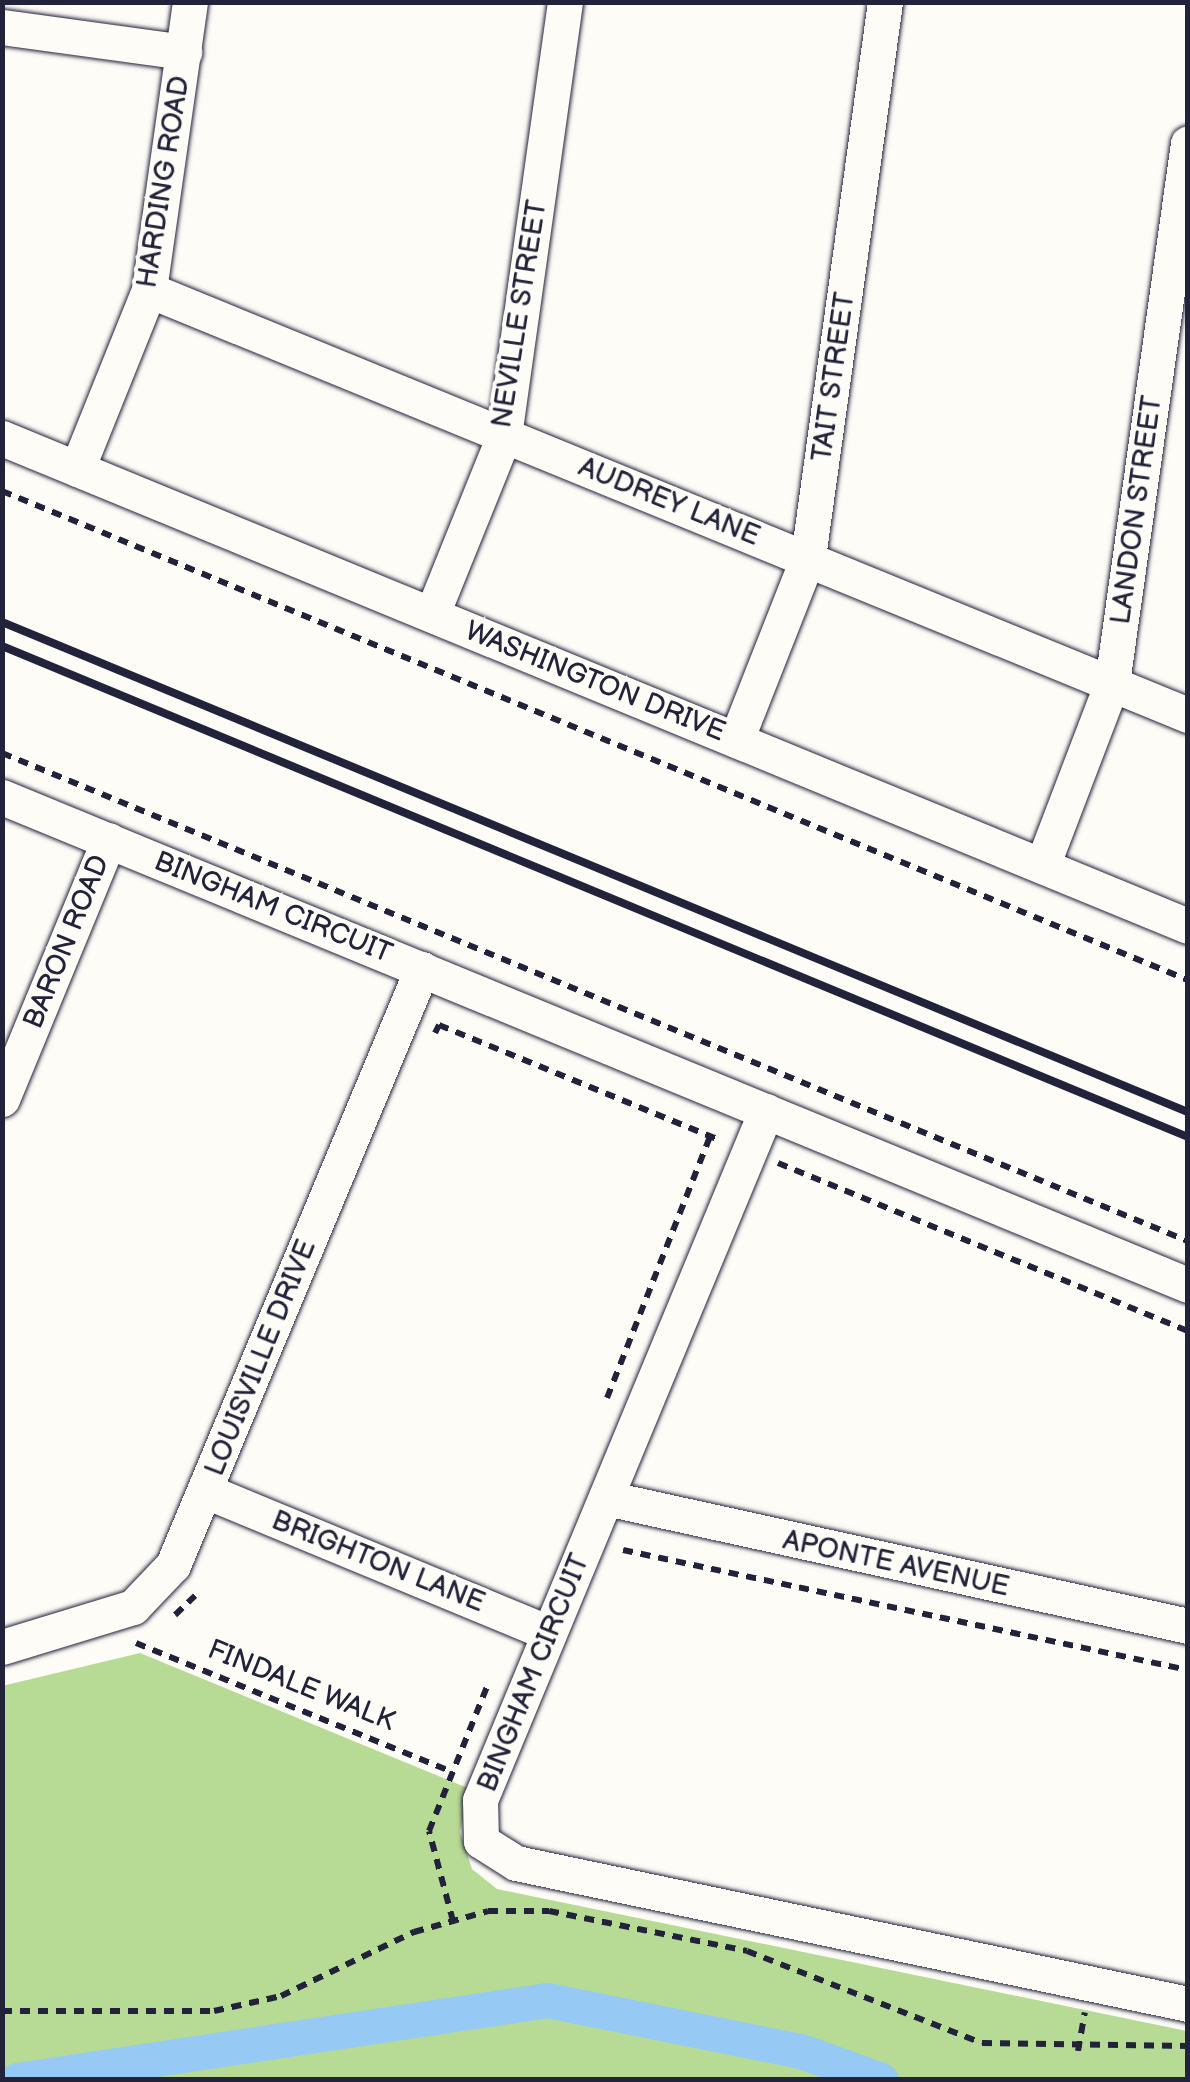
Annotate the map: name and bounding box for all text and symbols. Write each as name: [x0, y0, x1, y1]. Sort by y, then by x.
street label: HARDING ROAD: [131, 74, 197, 290]
street label: NEVILLE STREET: [485, 197, 555, 431]
street label: TAIT STREET: [805, 290, 863, 464]
street label: LANDON STREET: [1104, 393, 1170, 627]
street label: AUDREY LANE: [574, 450, 764, 554]
street label: WASHINGTON DRIVE: [460, 614, 730, 750]
street label: BINGHAM CIRCUIT: [149, 845, 397, 971]
street label: BARON ROAD: [17, 850, 117, 1034]
street label: LOUISVILLE DRIVE: [198, 1235, 324, 1481]
street label: BRIGHTON LANE: [266, 1504, 490, 1620]
street label: APONTE AVENUE: [780, 1524, 1012, 1604]
street label: BINGHAM CIRCUIT: [471, 1549, 597, 1797]
street label: FINDALE WALK: [202, 1633, 400, 1739]

